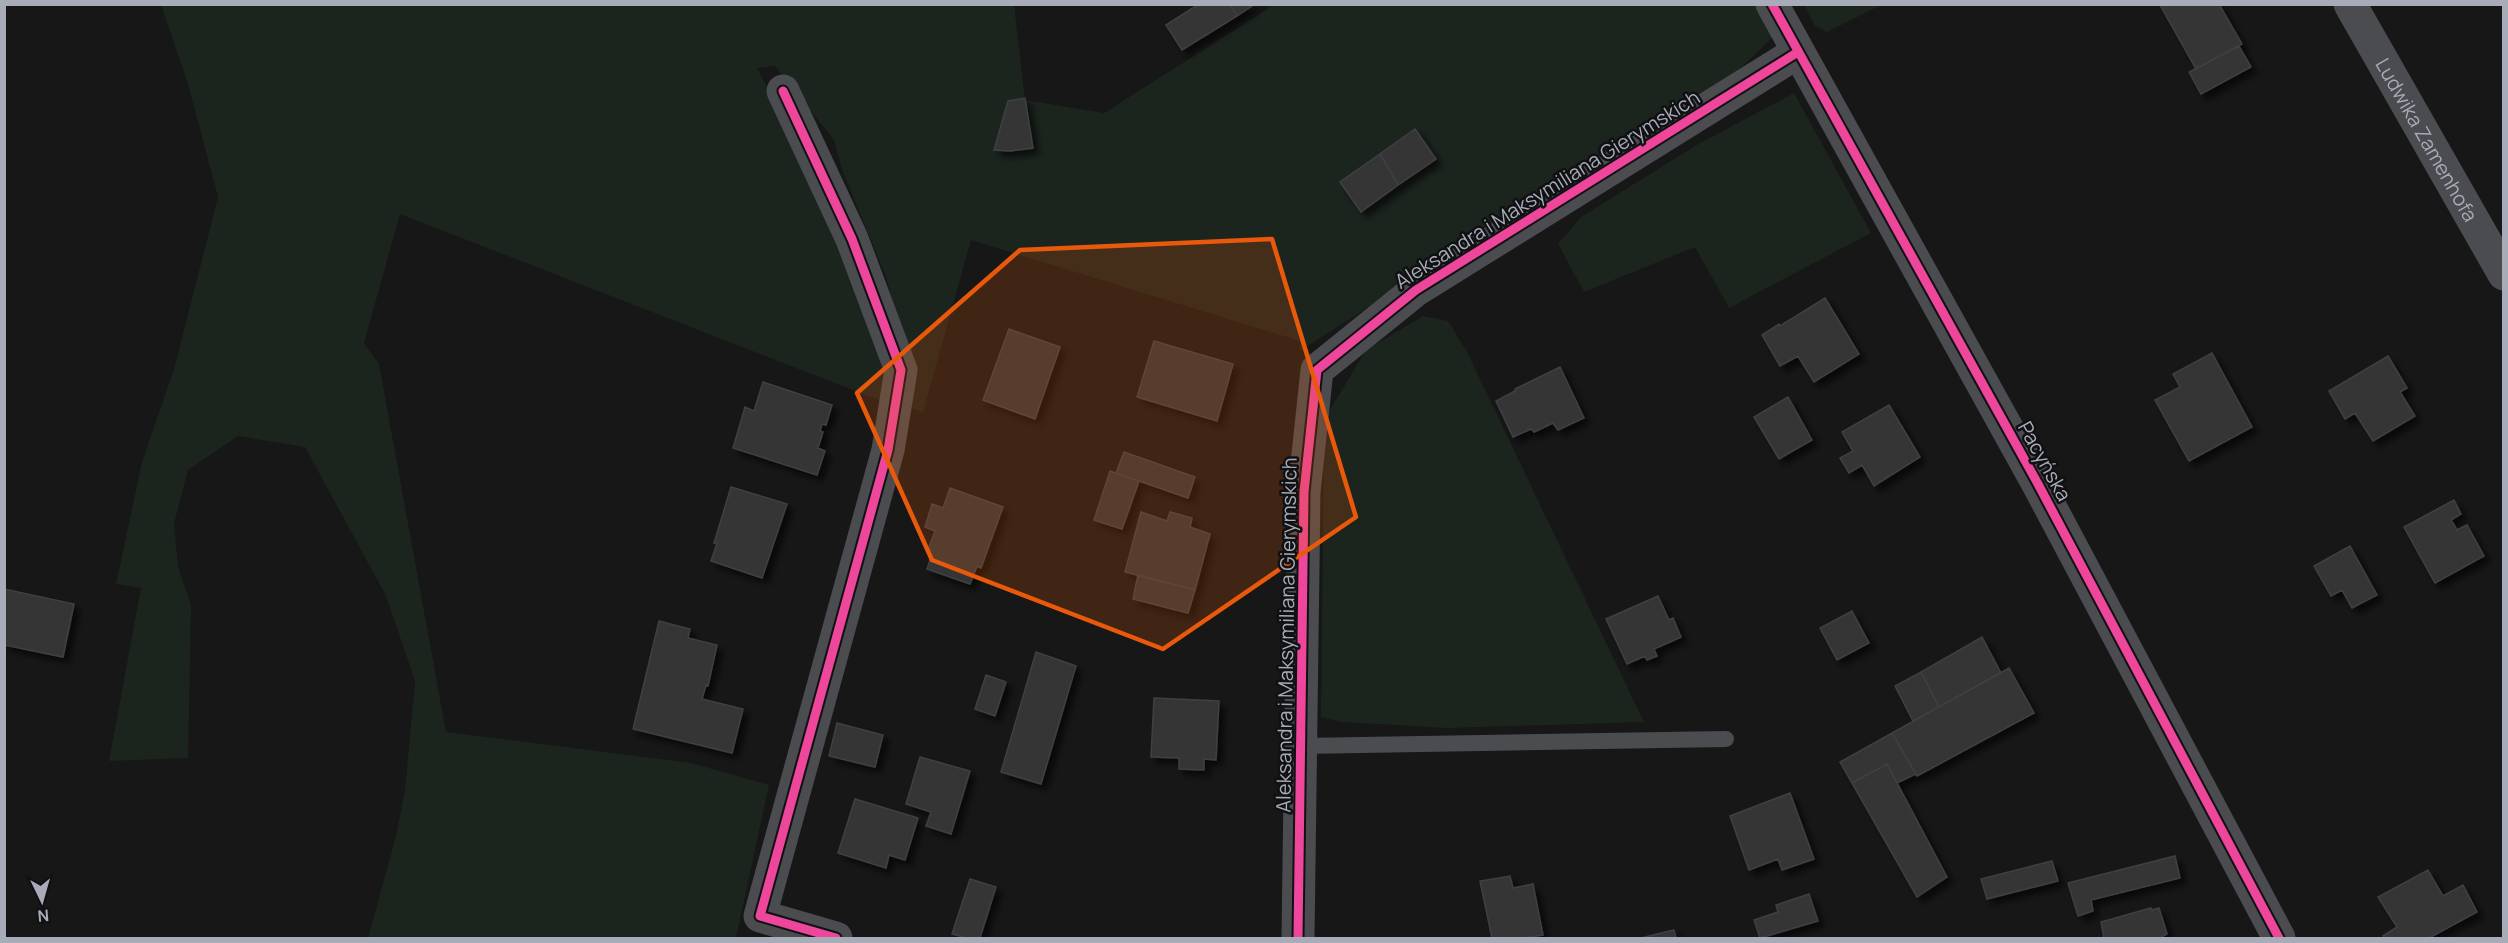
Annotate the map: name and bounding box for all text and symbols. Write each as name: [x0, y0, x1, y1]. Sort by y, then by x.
street label: Ludwika Zamenhofa: [2370, 53, 2485, 226]
street label: Aleksandra i Maksymiliana Gierymskich: [1389, 83, 1705, 295]
street label: Pacyńska: [2012, 416, 2078, 506]
street label: Aleksandra i Maksymiliana Gierymskich: [1269, 457, 1303, 813]
north arrow: [12, 871, 72, 931]
text: N: [37, 904, 50, 927]

